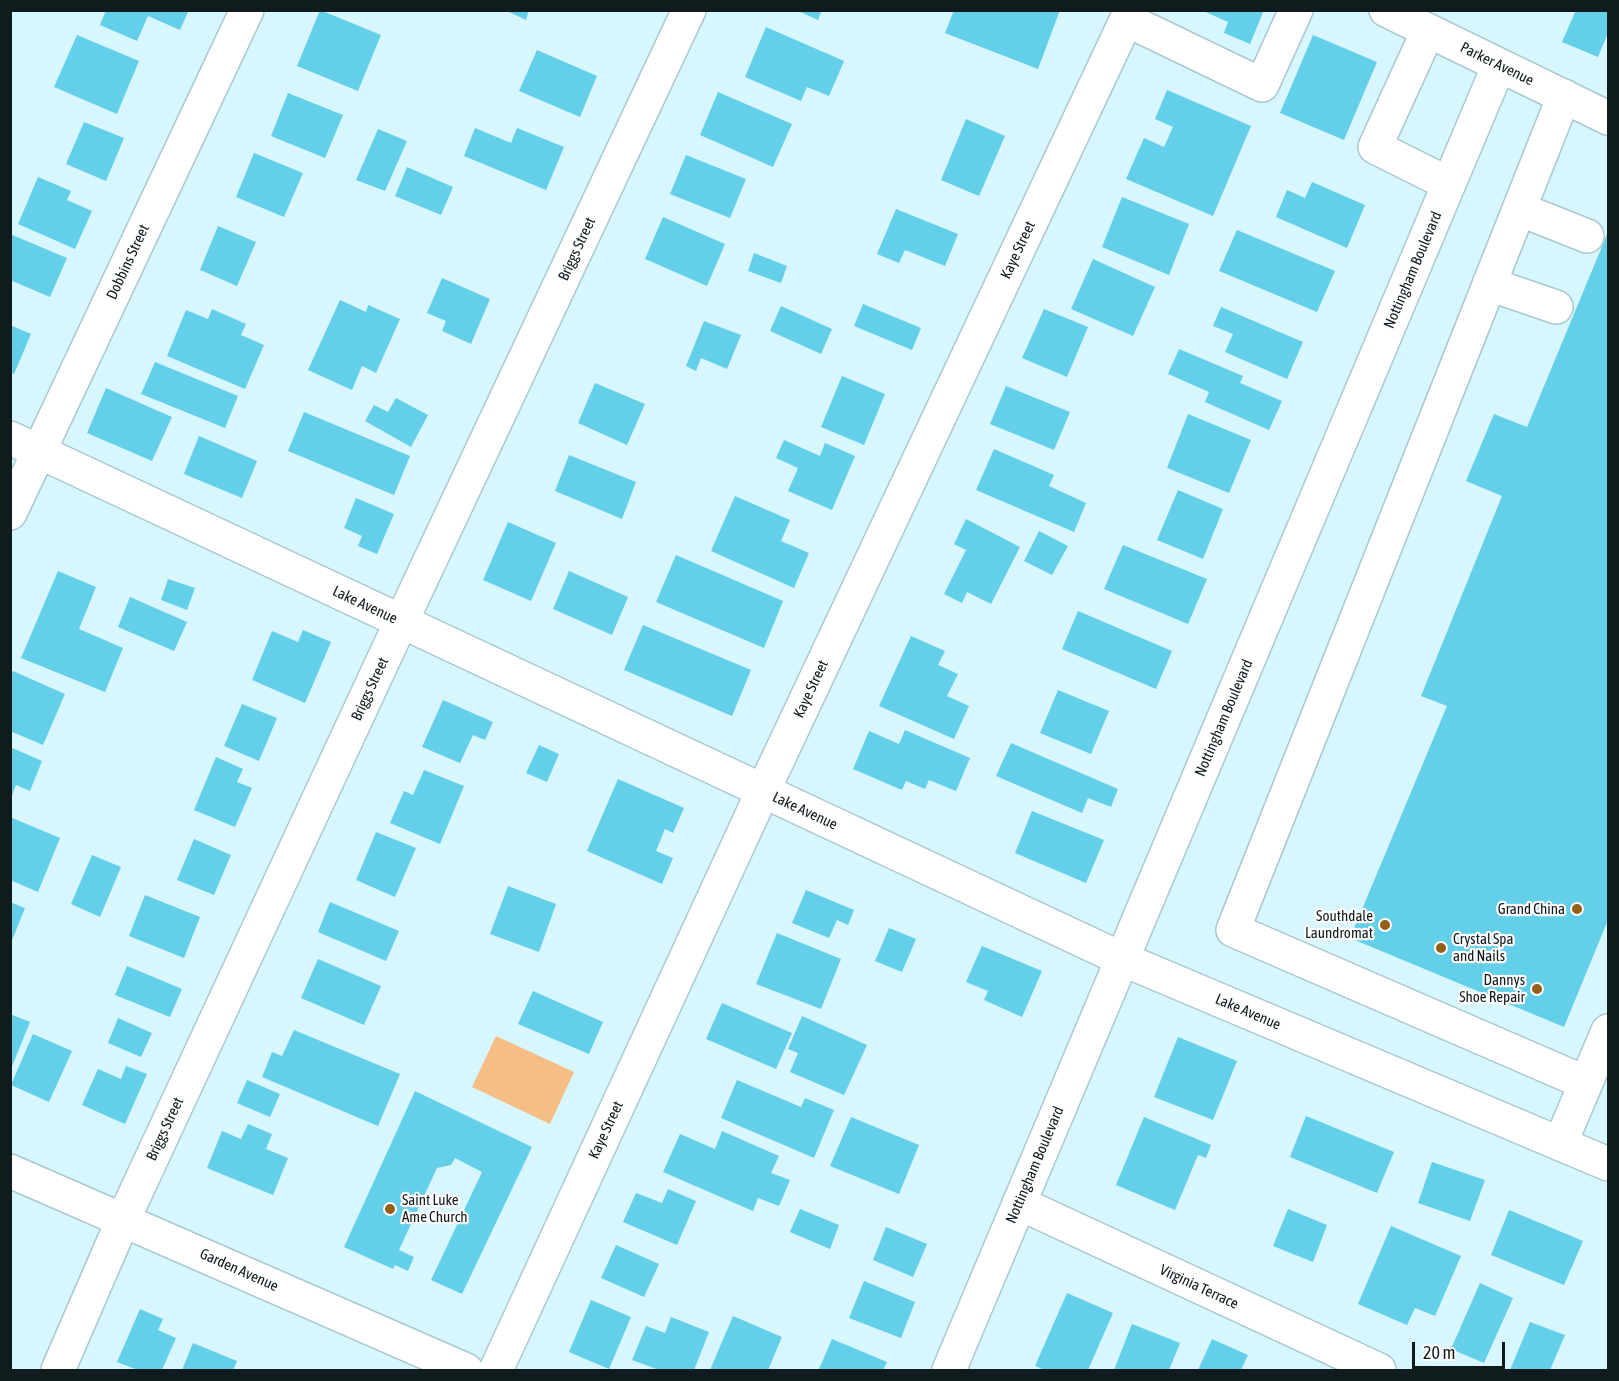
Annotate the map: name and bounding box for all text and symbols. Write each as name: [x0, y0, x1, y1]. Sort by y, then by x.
street label: Parker Avenue: [1457, 38, 1537, 90]
street label: Nottingham Boulevard: [1380, 209, 1446, 331]
street label: Briggs Street: [555, 214, 599, 284]
street label: Kaye Street: [997, 218, 1039, 282]
street label: Dobbins Street: [103, 222, 153, 302]
street label: Lake Avenue: [330, 582, 400, 628]
street label: Briggs Street: [348, 654, 392, 724]
street label: Kaye Street: [790, 657, 832, 721]
street label: Nottingham Boulevard: [1191, 657, 1257, 779]
street label: Lake Avenue: [770, 788, 840, 834]
place label: Grand China: [1498, 900, 1565, 918]
marker: Grand China: [1570, 902, 1584, 916]
place label: Southdale Laundromat: [1305, 907, 1373, 942]
marker: Southdale Laundromat: [1378, 918, 1392, 932]
place label: Crystal Spa and Nails: [1453, 930, 1513, 965]
marker: Crystal Spa and Nails: [1434, 941, 1448, 955]
place label: Dannys Shoe Repair: [1459, 971, 1525, 1006]
marker: Dannys Shoe Repair: [1530, 982, 1544, 996]
street label: Lake Avenue: [1213, 990, 1283, 1034]
street label: Briggs Street: [143, 1094, 187, 1164]
street label: Kaye Street: [585, 1098, 627, 1162]
street label: Nottingham Boulevard: [1002, 1104, 1068, 1226]
place label: Saint Luke Ame Church: [402, 1191, 468, 1226]
marker: Saint Luke Ame Church: [383, 1202, 397, 1216]
street label: Garden Avenue: [197, 1245, 281, 1295]
street label: Virginia Terrace: [1157, 1261, 1241, 1313]
scale bar: [1415, 1330, 1508, 1368]
text: 20 m: [1423, 1342, 1455, 1363]

